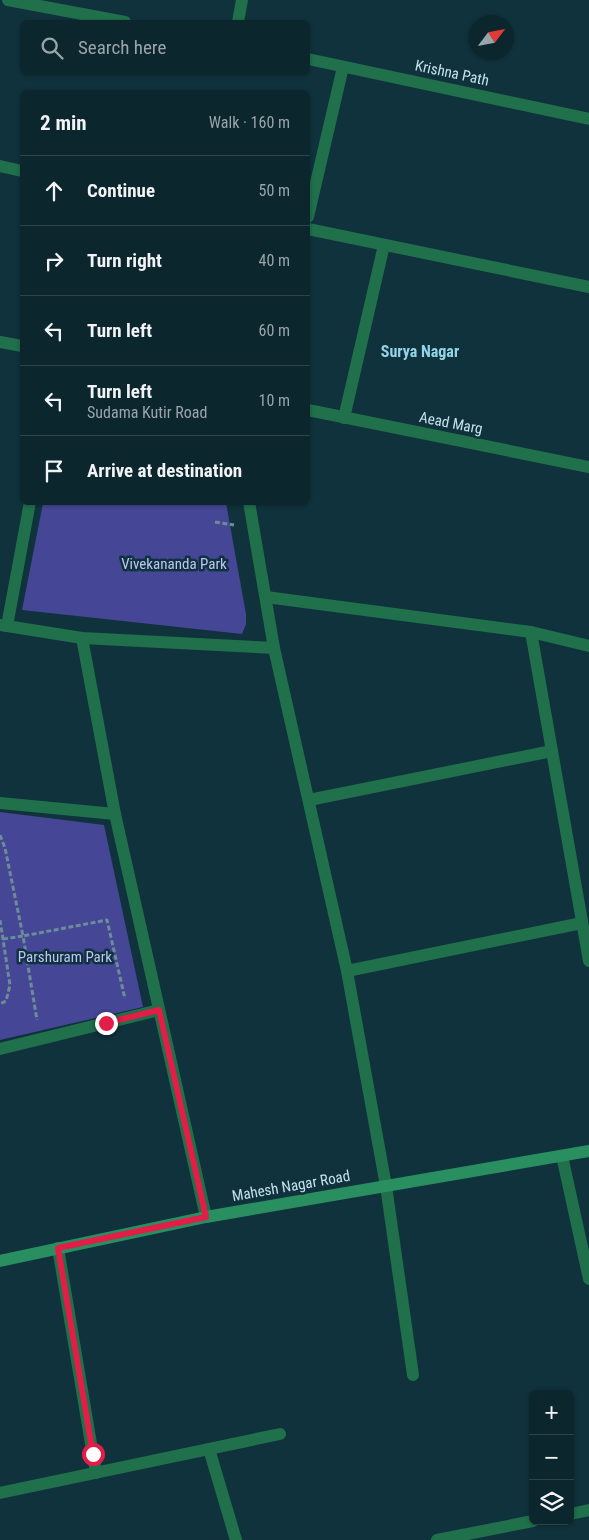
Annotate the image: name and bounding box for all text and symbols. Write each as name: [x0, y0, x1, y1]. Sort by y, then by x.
north arrow: [469, 15, 514, 60]
search box: [20, 20, 310, 75]
icon: search: [38, 34, 66, 62]
text: Search here: [78, 36, 166, 59]
street label: Krishna Path: [413, 56, 491, 90]
text: 2 min: [40, 111, 87, 135]
text: Walk · 160 m: [209, 113, 290, 132]
icon: ahead: [40, 177, 68, 205]
text: Continue: [87, 179, 155, 202]
text: 50 m: [258, 181, 290, 200]
icon: right: [40, 247, 68, 275]
text: Turn right: [87, 249, 162, 272]
text: 40 m: [258, 251, 290, 270]
icon: left: [40, 317, 68, 345]
text: Turn left: [87, 319, 152, 342]
text: 60 m: [258, 321, 290, 340]
district label: Surya Nagar: [381, 342, 459, 361]
text: Turn left: [87, 380, 152, 403]
icon: left: [40, 387, 68, 415]
text: 10 m: [258, 391, 290, 410]
text: Sudama Kutir Road: [87, 403, 207, 422]
street label: Aead Marg: [418, 408, 484, 438]
icon: arrive: [40, 457, 68, 485]
text: Arrive at destination: [87, 459, 242, 482]
park label: Vivekananda Park: [121, 555, 227, 573]
park label: Parshuram Park: [18, 948, 112, 966]
route end: [95, 1012, 118, 1035]
street label: Mahesh Nagar Road: [231, 1167, 351, 1205]
map controls: [529, 1390, 574, 1525]
button: +: [529, 1390, 574, 1435]
button: −: [529, 1435, 574, 1480]
route start: [82, 1443, 105, 1466]
button: layers: [529, 1480, 574, 1525]

